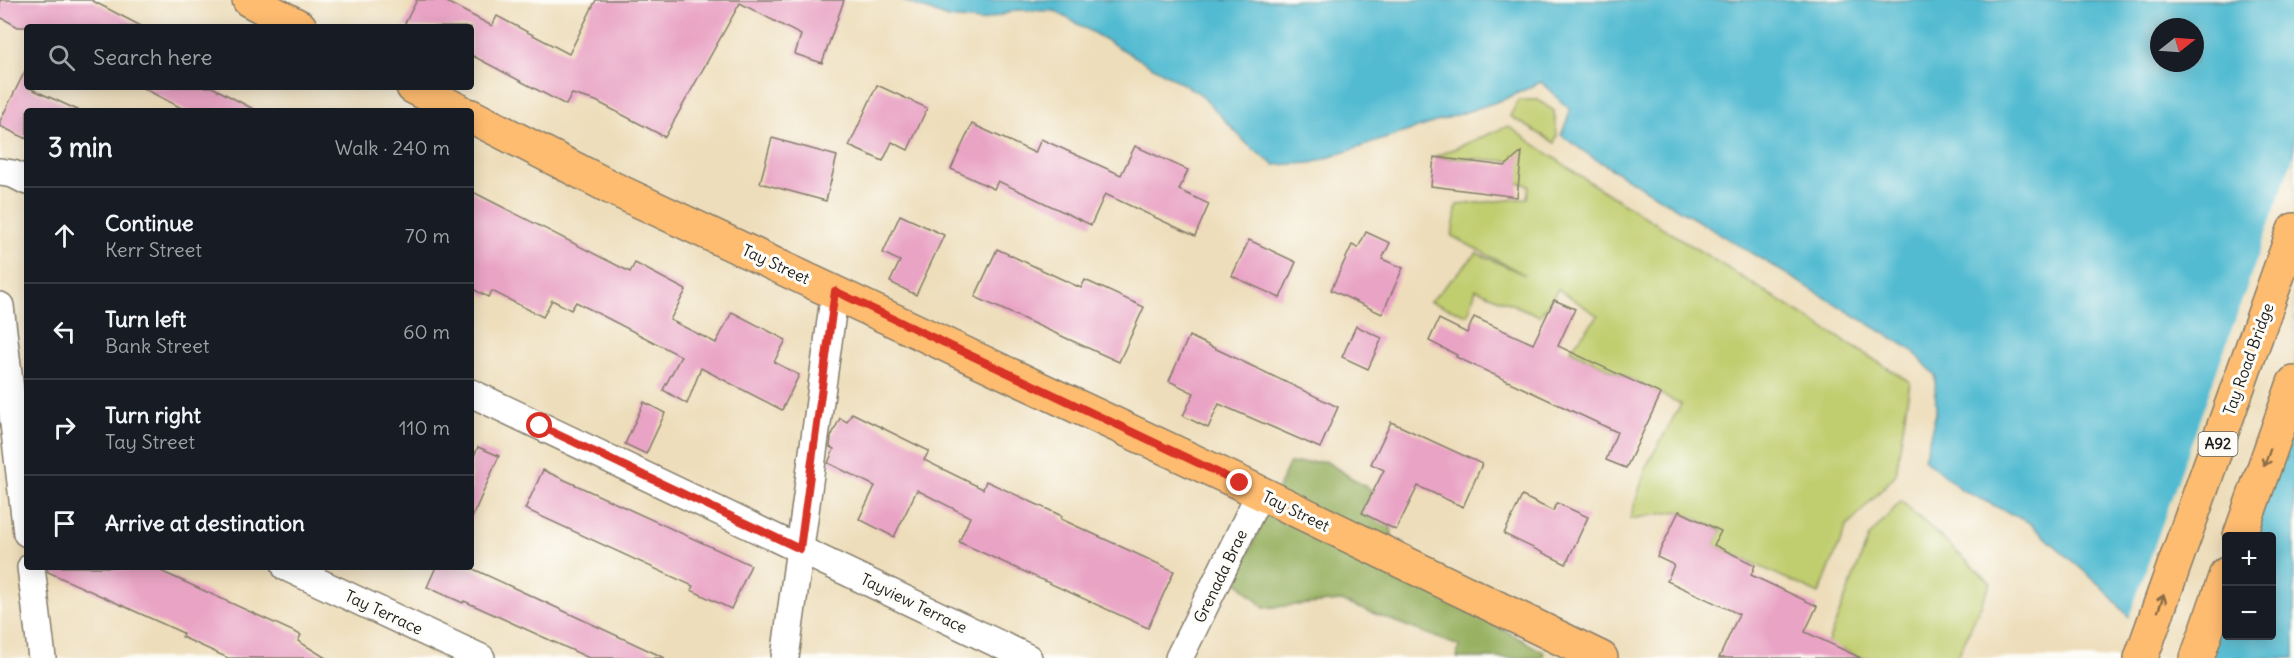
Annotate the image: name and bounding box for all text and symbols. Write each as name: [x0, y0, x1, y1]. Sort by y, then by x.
north arrow: [2150, 18, 2204, 72]
search box: [24, 24, 474, 90]
icon: search: [45, 41, 78, 74]
text: Search here: [93, 43, 212, 71]
text: 3 min: [48, 131, 113, 164]
text: Walk · 240 m: [335, 135, 450, 160]
text: Continue: [105, 209, 194, 237]
icon: ahead: [48, 219, 81, 252]
text: 70 m: [405, 223, 450, 248]
text: Kerr Street: [105, 237, 202, 262]
street label: Tay Street: [739, 240, 813, 289]
street label: Tay Road Bridge: [2218, 300, 2278, 418]
text: Turn left: [105, 305, 186, 333]
icon: left: [48, 315, 81, 348]
text: 60 m: [403, 319, 450, 344]
text: Bank Street: [105, 333, 209, 358]
text: Turn right: [105, 401, 201, 429]
icon: right: [48, 411, 81, 444]
route start: [526, 412, 552, 438]
text: 110 m: [399, 415, 450, 440]
text: Tay Street: [105, 429, 195, 454]
road number: A92: [2198, 432, 2238, 456]
one-way arrow: [2261, 448, 2272, 467]
route end: [1226, 469, 1252, 495]
street label: Tay Street: [1259, 486, 1333, 536]
icon: arrive: [48, 507, 81, 540]
text: Arrive at destination: [105, 509, 305, 537]
street label: Grenada Brae: [1189, 526, 1251, 626]
map controls: [2222, 532, 2276, 640]
button: +: [2222, 532, 2276, 586]
street label: Tayview Terrace: [857, 569, 971, 637]
street label: Tay Terrace: [342, 585, 426, 639]
button: −: [2222, 586, 2276, 640]
one-way arrow: [2156, 594, 2167, 613]

